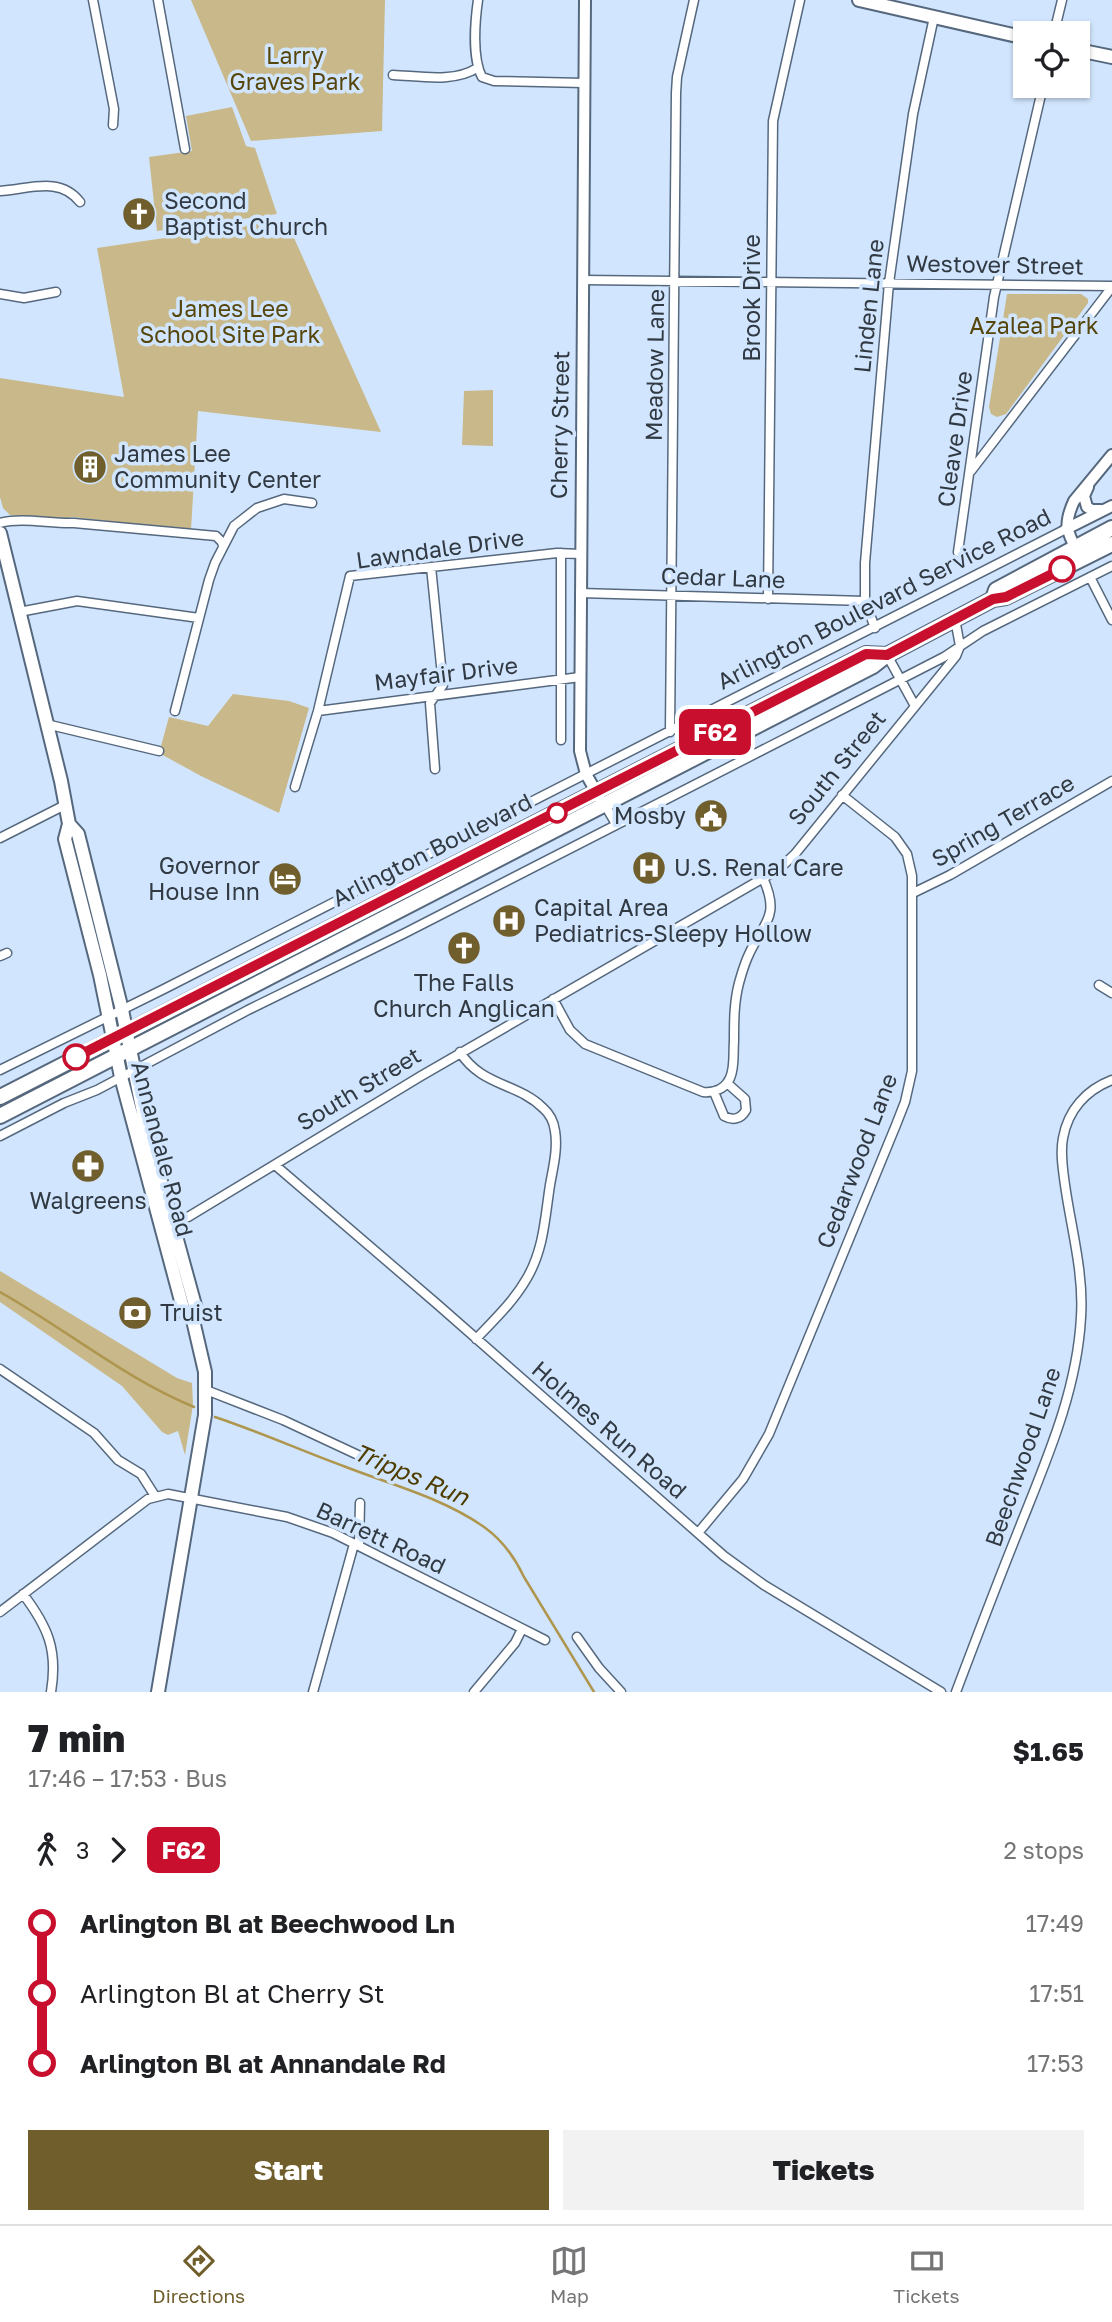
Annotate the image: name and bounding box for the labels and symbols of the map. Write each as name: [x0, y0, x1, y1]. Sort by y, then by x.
park label: Larry Graves Park: [230, 41, 361, 95]
place label: Second Baptist Church: [164, 186, 328, 240]
church icon: Second Baptist Church: [120, 195, 158, 233]
street label: Brook Drive: [737, 234, 765, 362]
street label: Linden Lane: [847, 237, 889, 374]
street label: Westover Street: [906, 248, 1084, 280]
street label: Meadow Lane: [639, 289, 669, 441]
park label: James Lee School Site Park: [139, 294, 321, 348]
park label: Azalea Park: [969, 311, 1099, 339]
street label: Cherry Street: [544, 351, 574, 499]
street label: Cleave Drive: [931, 369, 977, 509]
place label: James Lee Community Center: [114, 439, 321, 493]
building icon: James Lee Community Center: [71, 448, 109, 486]
street label: Arlington Boulevard Service Road: [712, 501, 1055, 695]
street label: Lawndale Drive: [354, 522, 526, 574]
unlabelled marker: [1049, 556, 1075, 582]
street label: Cedar Lane: [660, 561, 786, 593]
street label: Mayfair Drive: [372, 650, 519, 696]
street label: South Street: [781, 704, 891, 830]
line badge: F62: [675, 709, 755, 755]
street label: Spring Terrace: [926, 768, 1079, 872]
street label: Arlington Boulevard: [327, 787, 536, 912]
public building icon: Mosby: [692, 797, 730, 835]
place label: Mosby: [614, 801, 686, 829]
unlabelled marker: [547, 803, 567, 823]
hospital icon: U.S. Renal Care: [630, 849, 668, 887]
place label: Governor House Inn: [148, 851, 260, 905]
place label: U.S. Renal Care: [674, 853, 844, 881]
hotel icon: Governor House Inn: [266, 860, 304, 898]
place label: Capital Area Pediatrics-Sleepy Hollow: [534, 893, 812, 947]
hospital icon: Capital Area Pediatrics-Sleepy Hollow: [490, 902, 528, 940]
church icon: The Falls Church Anglican: [445, 929, 483, 967]
place label: The Falls Church Anglican: [373, 968, 555, 1022]
street label: South Street: [291, 1040, 426, 1136]
unlabelled marker: [63, 1044, 89, 1070]
street label: Annandale Road: [126, 1058, 200, 1240]
street label: Cedarwood Lane: [810, 1069, 902, 1252]
pharmacy icon: Walgreens: [69, 1147, 107, 1185]
place label: Walgreens: [29, 1186, 147, 1214]
bank icon: Truist: [116, 1294, 154, 1332]
place label: Truist: [160, 1298, 223, 1326]
street label: Holmes Run Road: [527, 1355, 693, 1504]
street label: Beechwood Lane: [978, 1363, 1066, 1550]
water label: Tripps Run: [350, 1436, 474, 1511]
street label: Barrett Road: [312, 1495, 451, 1579]

